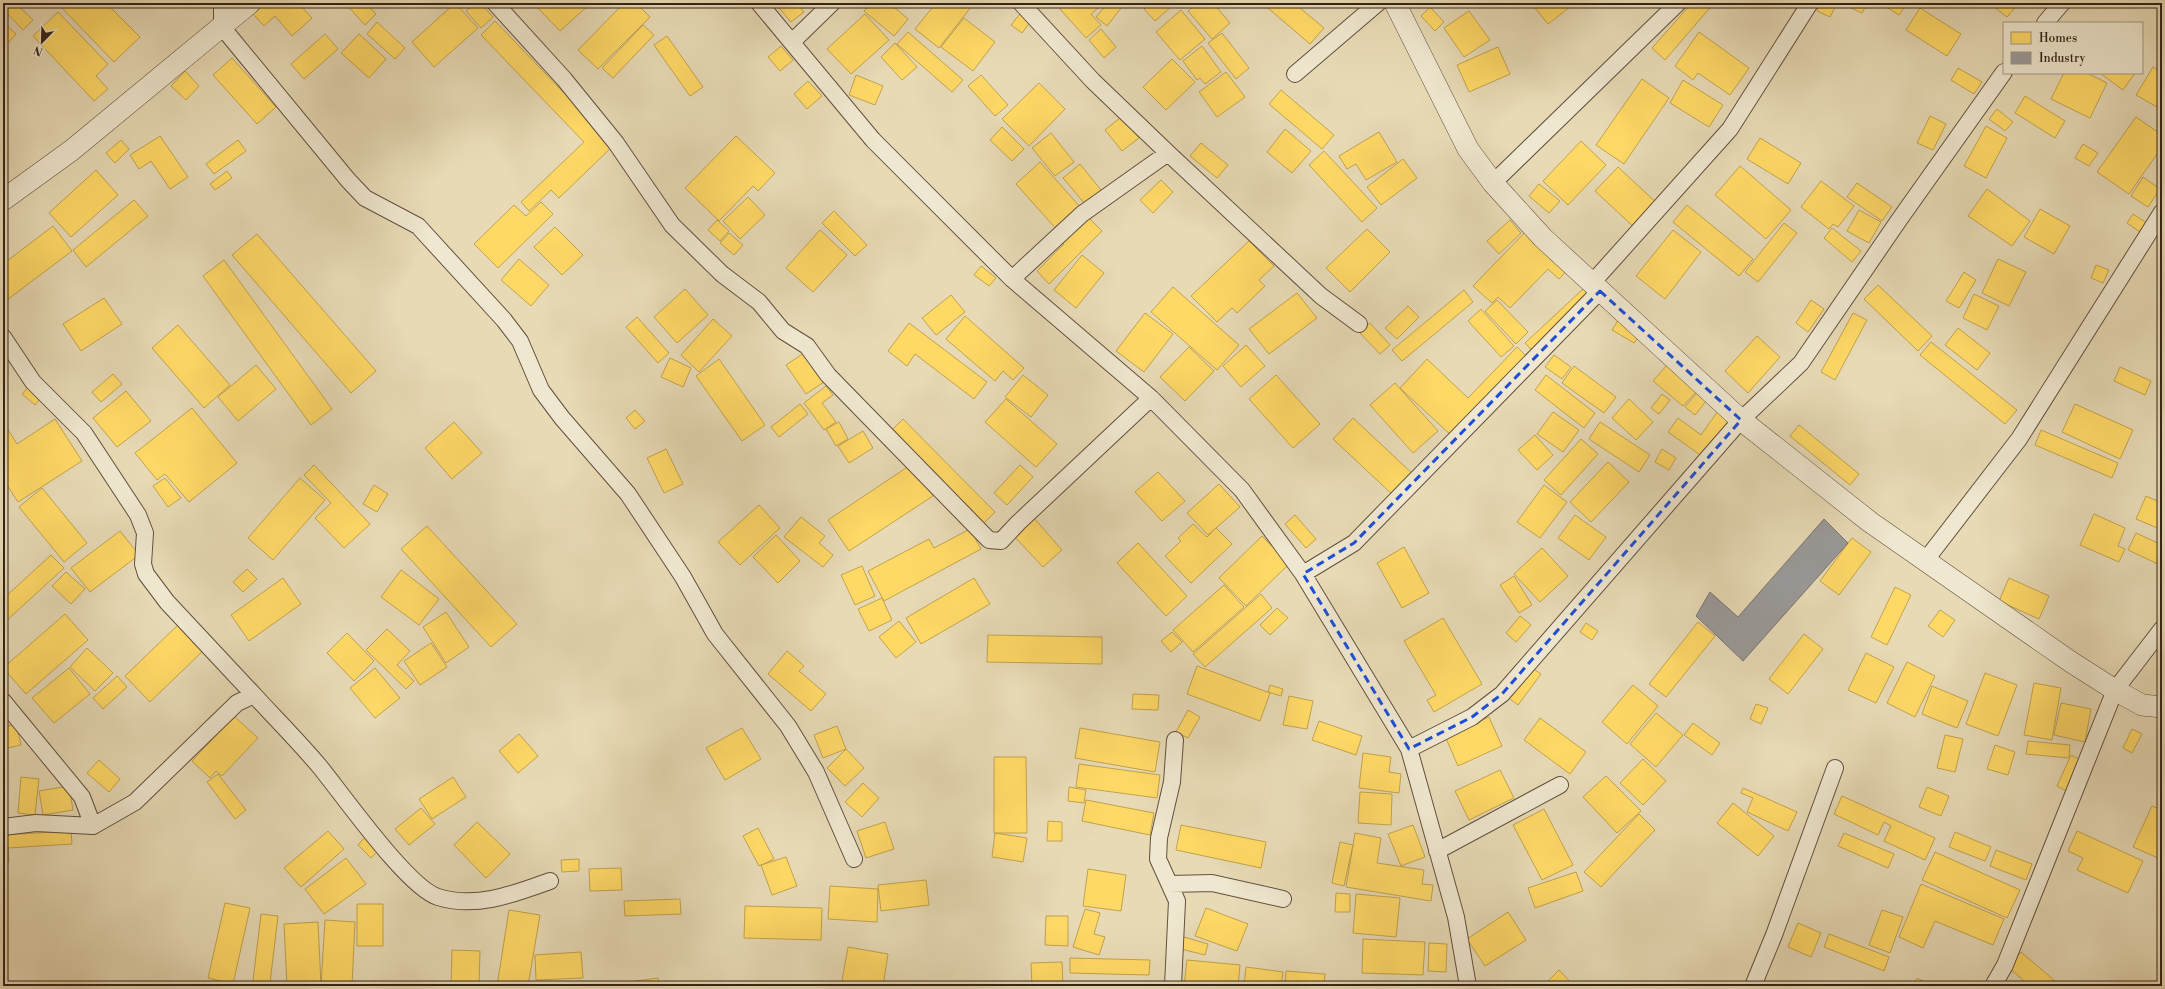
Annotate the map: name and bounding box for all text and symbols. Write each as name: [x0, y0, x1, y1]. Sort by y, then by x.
north arrow: [22, 22, 62, 62]
legend: [2003, 22, 2143, 74]
text: Homes: [2039, 31, 2077, 46]
text: N: [31, 42, 45, 58]
text: Industry: [2039, 51, 2086, 66]

